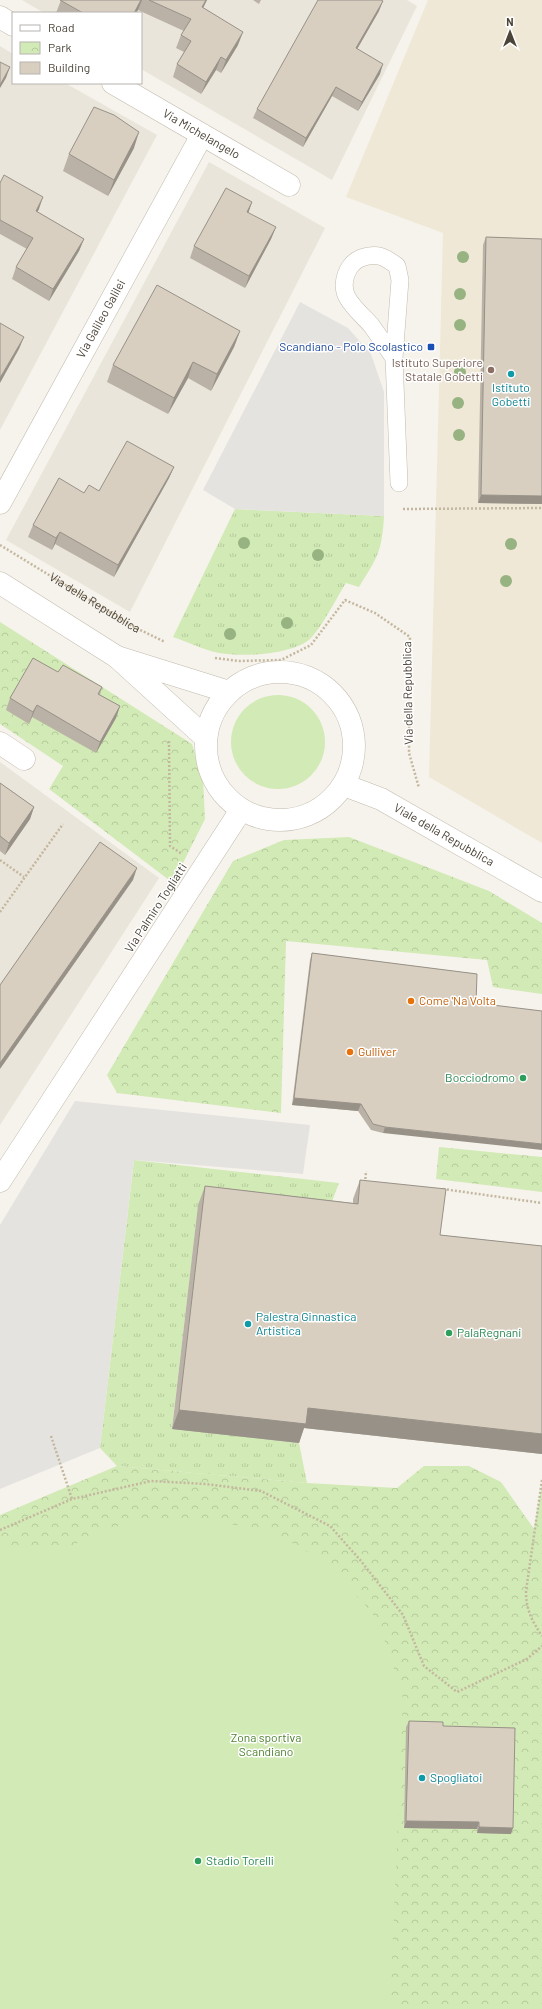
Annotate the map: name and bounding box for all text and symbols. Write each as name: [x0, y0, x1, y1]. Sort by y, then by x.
legend: [12, 12, 142, 84]
north arrow: [490, 12, 530, 52]
text: N: [506, 15, 514, 28]
text: Road: [48, 20, 75, 34]
text: Park: [48, 40, 72, 54]
text: Building: [48, 60, 90, 74]
street label: Via Michelangelo: [161, 105, 243, 161]
street label: Via Galileo Galilei: [73, 277, 127, 360]
place label: Scandiano - Polo Scolastico: [279, 339, 423, 353]
marker: Scandiano - Polo Scolastico: [426, 342, 436, 352]
place label: Istituto Superiore Statale Gobetti: [392, 355, 483, 383]
marker: Istituto Superiore Statale Gobetti: [486, 365, 496, 375]
marker: Istituto Gobetti: [506, 369, 516, 379]
place label: Istituto Gobetti: [492, 380, 530, 408]
street label: Via della Repubblica: [47, 569, 143, 635]
street label: Via della Repubblica: [399, 641, 415, 745]
street label: Viale della Repubblica: [392, 800, 497, 868]
street label: Via Palmiro Togliatti: [121, 860, 189, 955]
place label: Come 'Na Volta: [419, 993, 496, 1007]
marker: Come 'Na Volta: [406, 996, 416, 1006]
place label: Gulliver: [358, 1044, 397, 1058]
marker: Gulliver: [345, 1047, 355, 1057]
place label: Bocciodromo: [445, 1070, 515, 1084]
marker: Bocciodromo: [518, 1073, 528, 1083]
place label: Palestra Ginnastica Artistica: [256, 1309, 356, 1337]
marker: Palestra Ginnastica Artistica: [243, 1319, 253, 1329]
place label: PalaRegnani: [457, 1325, 521, 1339]
marker: PalaRegnani: [444, 1328, 454, 1338]
park label: Zona sportiva Scandiano: [231, 1730, 301, 1758]
place label: Spogliatoi: [430, 1770, 482, 1784]
marker: Spogliatoi: [417, 1773, 427, 1783]
place label: Stadio Torelli: [206, 1853, 274, 1867]
marker: Stadio Torelli: [193, 1856, 203, 1866]

